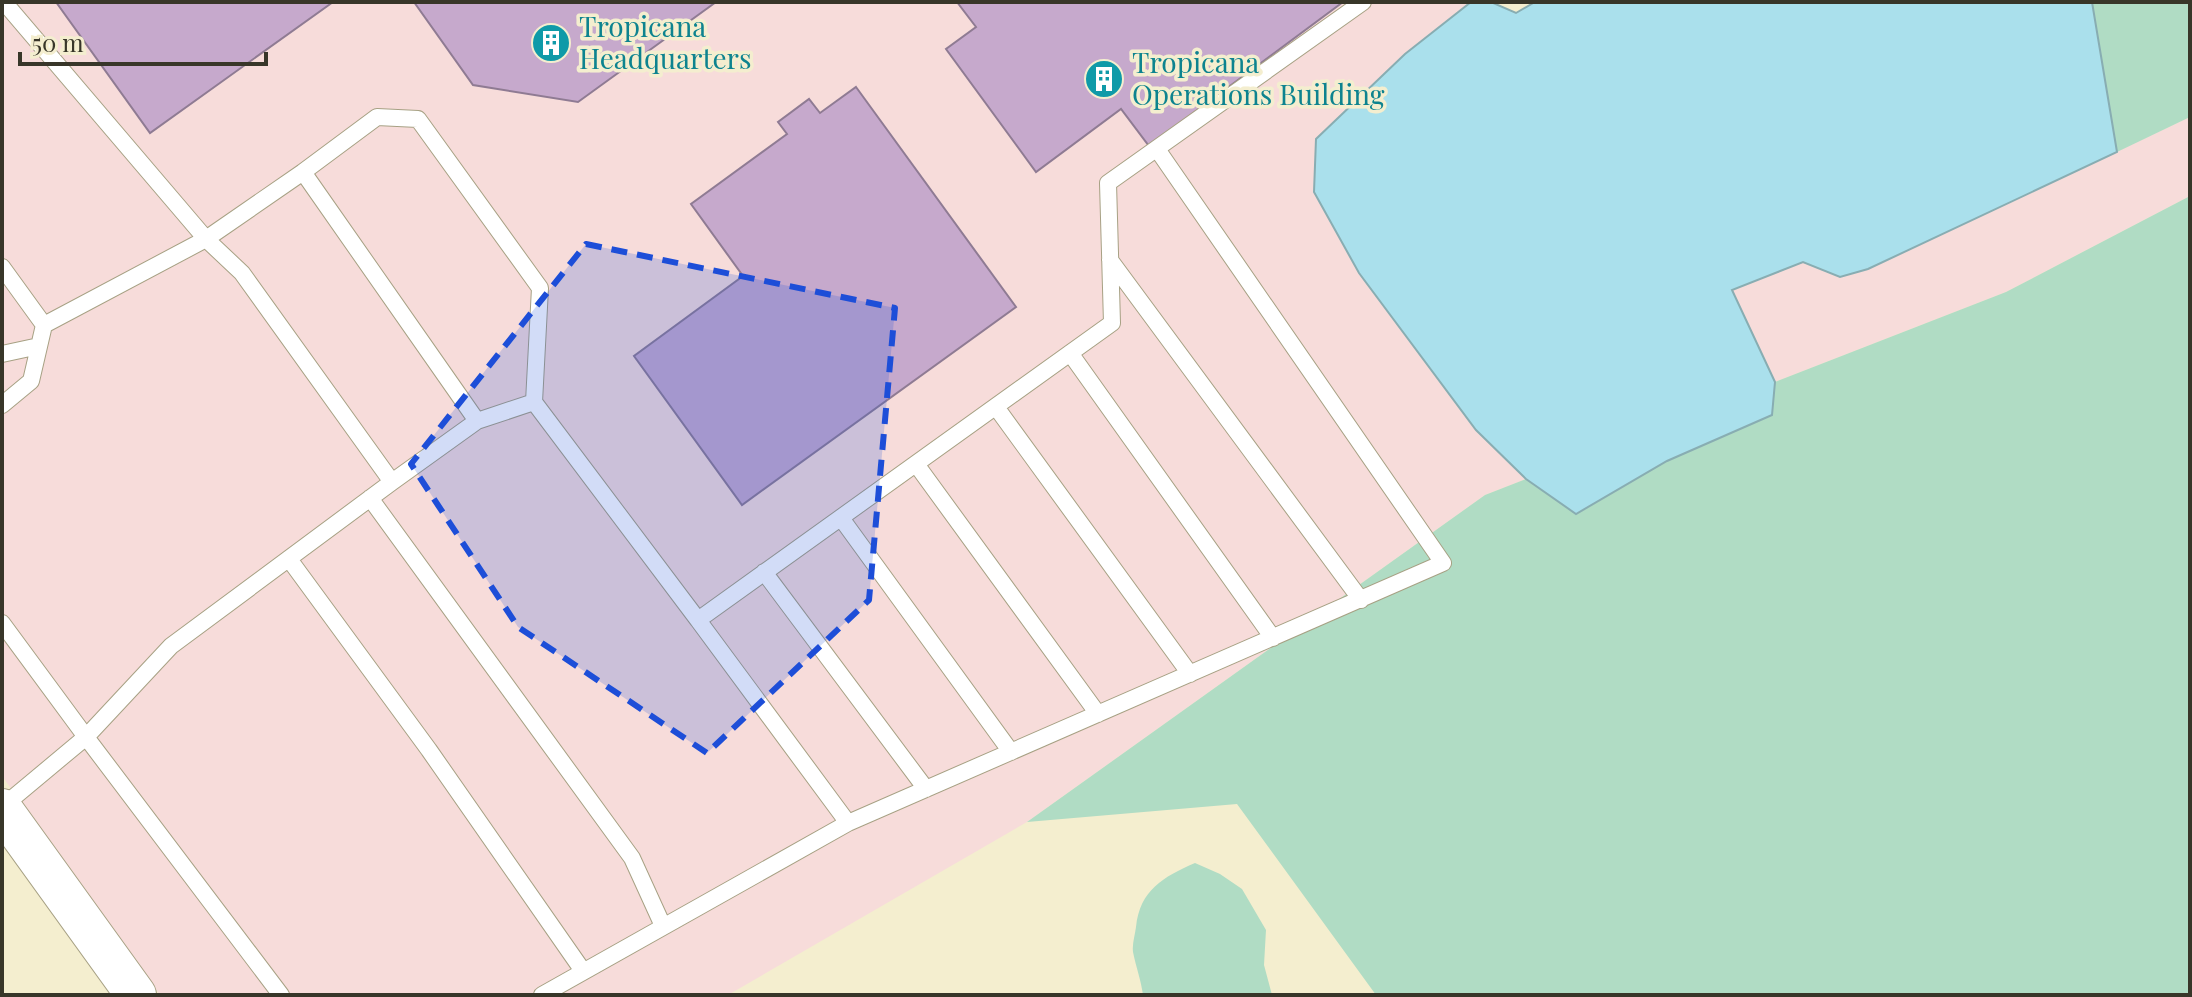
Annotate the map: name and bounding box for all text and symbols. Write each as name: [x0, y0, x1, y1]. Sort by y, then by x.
place label: Tropicana Headquarters: [579, 7, 752, 76]
scale bar: [20, 16, 266, 66]
building icon: Tropicana Headquarters: [530, 22, 572, 64]
text: 50 m: [32, 26, 84, 58]
place label: Tropicana Operations Building: [1132, 43, 1385, 112]
building icon: Tropicana Operations Building: [1083, 58, 1125, 100]

